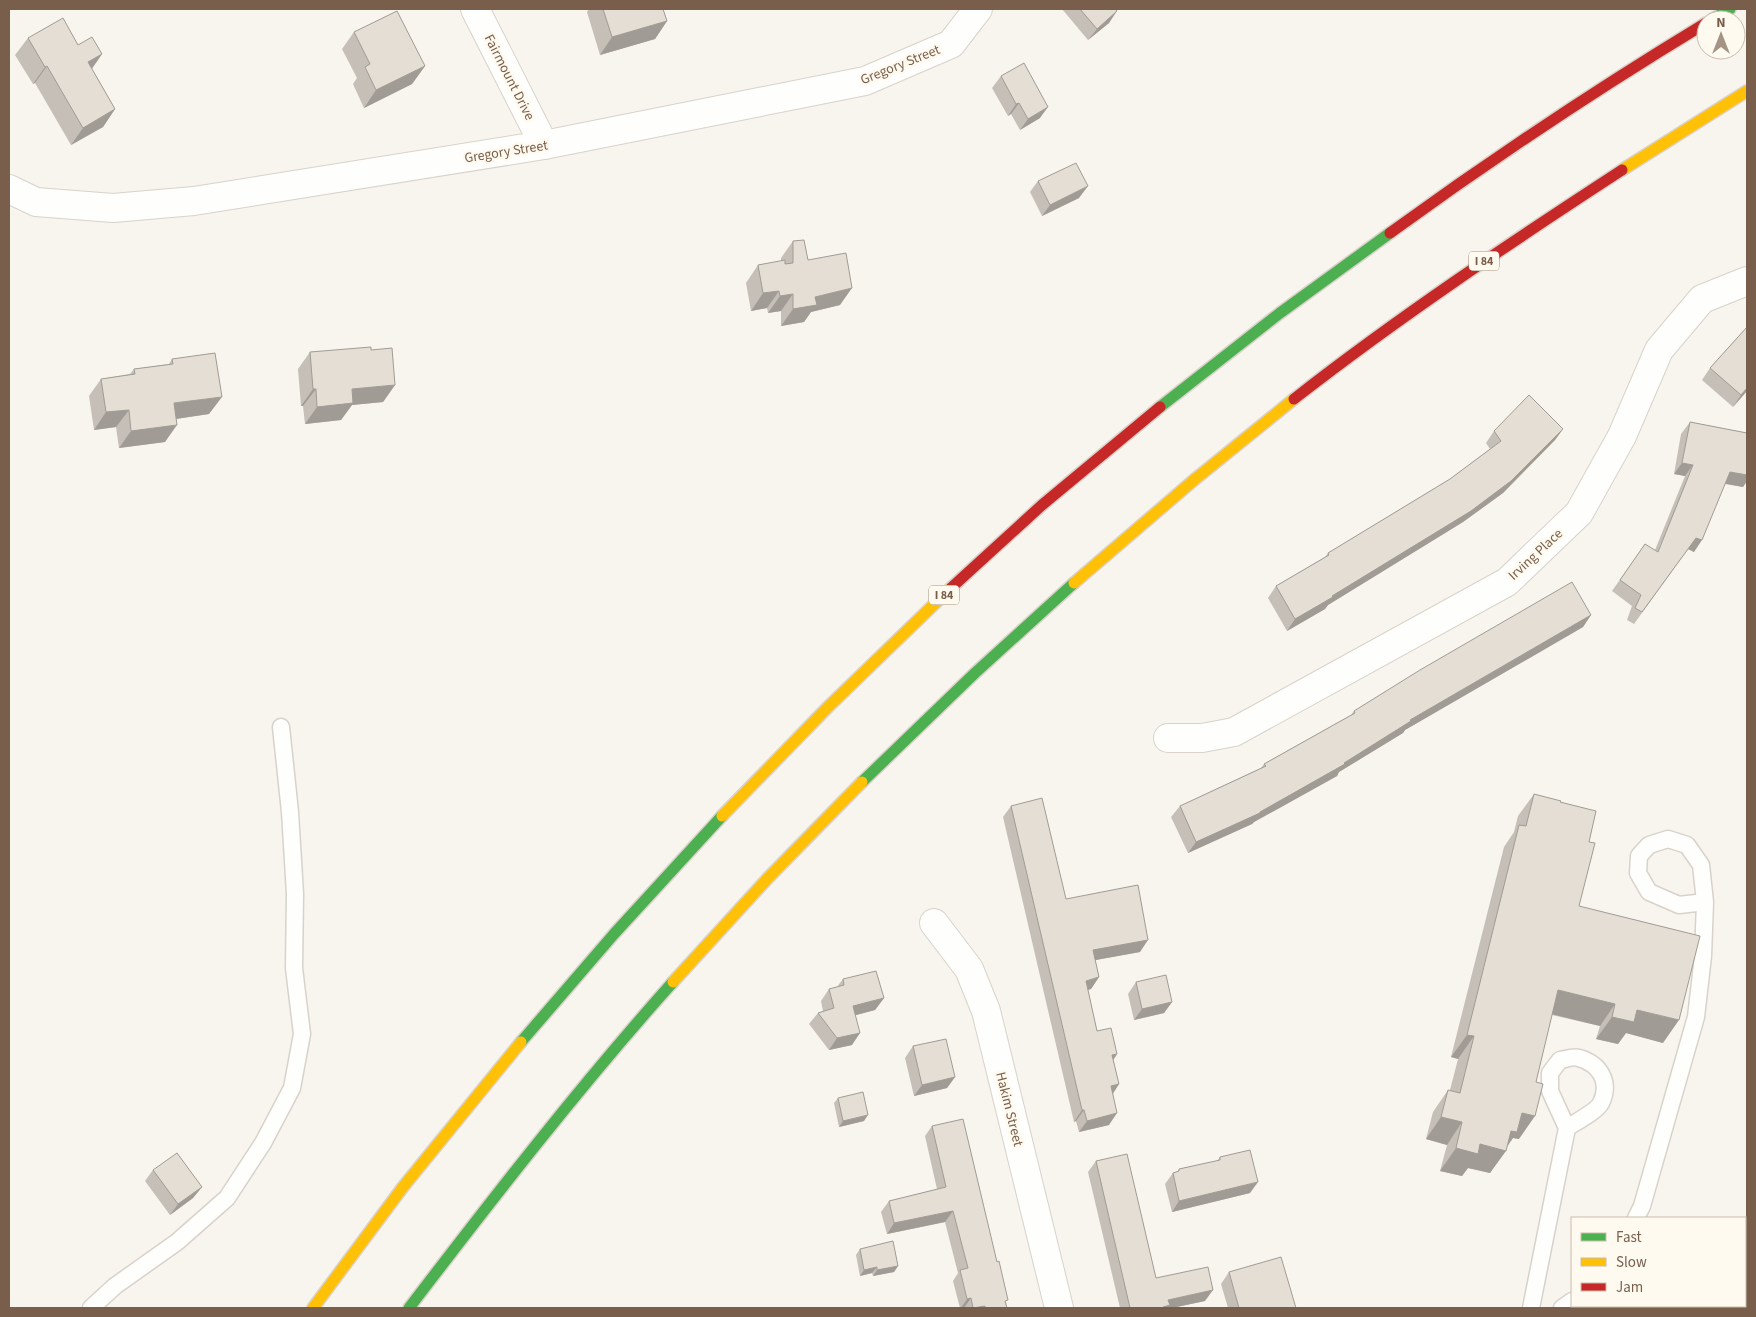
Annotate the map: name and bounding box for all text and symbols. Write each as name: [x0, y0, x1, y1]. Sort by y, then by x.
north arrow: [1696, 10, 1746, 60]
text: N: [1716, 13, 1726, 33]
street label: Fairmount Drive: [479, 31, 539, 124]
street label: Gregory Street: [858, 40, 943, 90]
street label: Gregory Street: [463, 135, 550, 168]
road number: I 84: [1469, 252, 1499, 270]
street label: Irving Place: [1504, 524, 1567, 585]
road number: I 84: [929, 586, 959, 604]
street label: Hakim Street: [990, 1070, 1028, 1149]
legend: [1571, 1217, 1746, 1307]
text: Fast: [1616, 1227, 1642, 1248]
text: Slow: [1616, 1252, 1647, 1273]
text: Jam: [1616, 1277, 1643, 1298]

